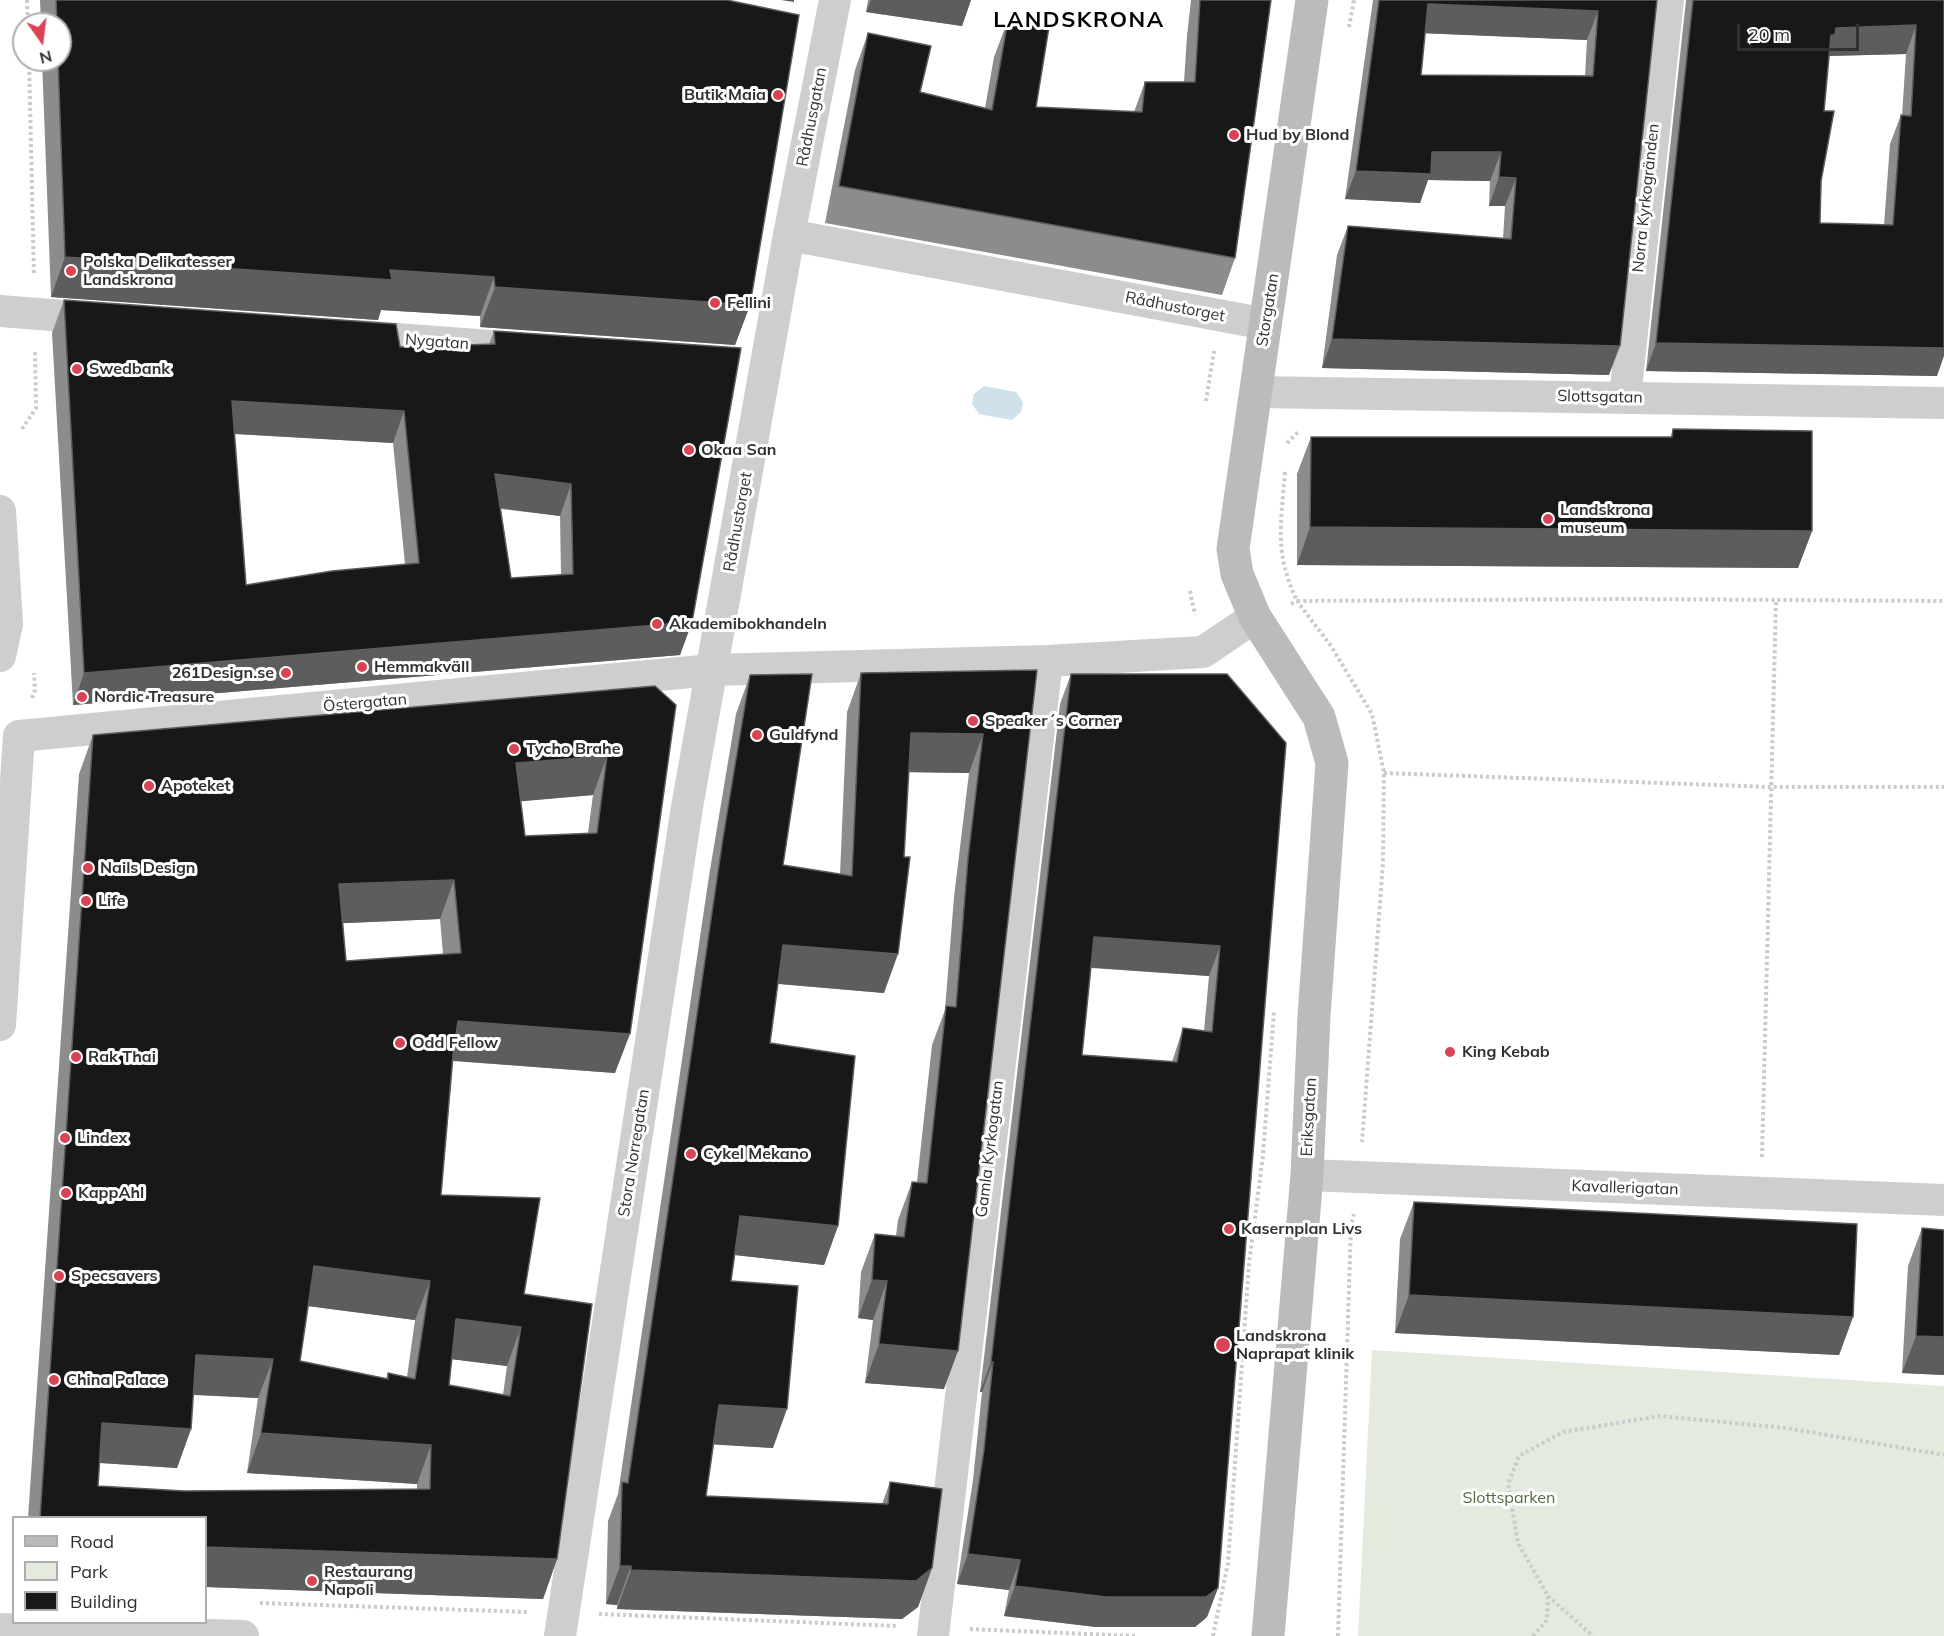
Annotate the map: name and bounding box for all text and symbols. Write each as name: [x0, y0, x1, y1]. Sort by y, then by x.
district label: LANDSKRONA: [993, 7, 1165, 33]
north arrow: [12, 12, 72, 72]
scale bar: [1740, 12, 1862, 50]
text: 20 m: [1748, 23, 1790, 46]
text: N: [38, 46, 54, 69]
street label: Rådhusgatan: [793, 66, 831, 168]
place label: Butik Maia: [684, 85, 766, 105]
marker: Butik Maia: [771, 88, 785, 102]
street label: Norra Kyrkogränden: [1629, 123, 1663, 273]
place label: Hud by Blond: [1246, 125, 1349, 145]
marker: Hud by Blond: [1227, 128, 1241, 142]
place label: Polska Delikatesser Landskrona: [83, 252, 232, 290]
marker: Polska Delikatesser Landskrona: [64, 264, 78, 278]
street label: Storgatan: [1253, 272, 1283, 348]
street label: Rådhustorget: [1124, 288, 1226, 326]
place label: Fellini: [727, 293, 771, 313]
marker: Fellini: [708, 296, 722, 310]
street label: Nygatan: [404, 330, 470, 354]
place label: Swedbank: [89, 359, 170, 379]
marker: Swedbank: [70, 362, 84, 376]
street label: Slottsgatan: [1557, 387, 1643, 407]
place label: Okaa San: [701, 440, 776, 460]
marker: Okaa San: [682, 443, 696, 457]
street label: Rådhustorget: [720, 471, 756, 573]
place label: Landskrona museum: [1560, 500, 1650, 538]
marker: Landskrona museum: [1541, 512, 1555, 526]
place label: Akademibokhandeln: [669, 614, 827, 634]
marker: Akademibokhandeln: [650, 617, 664, 631]
place label: Hemmakväll: [374, 657, 469, 677]
marker: Hemmakväll: [355, 660, 369, 674]
place label: 261Design.se: [172, 663, 274, 683]
marker: 261Design.se: [279, 666, 293, 680]
place label: Nordic Treasure: [94, 687, 214, 707]
marker: Nordic Treasure: [75, 690, 89, 704]
street label: Östergatan: [322, 690, 408, 716]
place label: Speaker´s Corner: [985, 711, 1119, 731]
marker: Speaker´s Corner: [966, 714, 980, 728]
place label: Guldfynd: [769, 725, 838, 745]
marker: Guldfynd: [750, 728, 764, 742]
place label: Tycho Brahe: [526, 739, 620, 759]
marker: Tycho Brahe: [507, 742, 521, 756]
place label: Apoteket: [161, 776, 231, 796]
marker: Apoteket: [142, 779, 156, 793]
place label: Nails Design: [100, 858, 196, 878]
marker: Nails Design: [81, 861, 95, 875]
place label: Life: [98, 891, 126, 911]
marker: Life: [79, 894, 93, 908]
place label: Odd Fellow: [412, 1033, 498, 1053]
marker: Odd Fellow: [393, 1036, 407, 1050]
place label: King Kebab: [1462, 1042, 1550, 1062]
marker: King Kebab: [1443, 1045, 1457, 1059]
place label: Rak Thai: [88, 1047, 156, 1067]
marker: Rak Thai: [69, 1050, 83, 1064]
street label: Eriksgatan: [1297, 1077, 1321, 1157]
street label: Gamla Kyrkogatan: [972, 1079, 1008, 1219]
street label: Stora Norregatan: [614, 1088, 654, 1218]
place label: Lindex: [77, 1128, 127, 1148]
marker: Lindex: [58, 1131, 72, 1145]
place label: Cykel Mekano: [703, 1144, 809, 1164]
marker: Cykel Mekano: [684, 1147, 698, 1161]
street label: Kavallerigatan: [1571, 1177, 1679, 1199]
place label: KappAhl: [78, 1183, 144, 1203]
marker: KappAhl: [59, 1186, 73, 1200]
place label: Kasernplan Livs: [1241, 1219, 1362, 1239]
marker: Kasernplan Livs: [1222, 1222, 1236, 1236]
place label: Specsavers: [71, 1266, 157, 1286]
marker: Specsavers: [52, 1269, 66, 1283]
place label: Landskrona Naprapat klinik: [1236, 1326, 1354, 1364]
marker: Landskrona Naprapat klinik: [1214, 1336, 1232, 1354]
place label: China Palace: [66, 1370, 166, 1390]
marker: China Palace: [47, 1373, 61, 1387]
park label: Slottsparken: [1463, 1488, 1555, 1508]
legend: [12, 1516, 207, 1624]
text: Road: [70, 1530, 114, 1553]
text: Park: [70, 1560, 108, 1583]
place label: Restaurang Napoli: [324, 1562, 413, 1600]
marker: Restaurang Napoli: [305, 1574, 319, 1588]
text: Building: [70, 1590, 138, 1613]

